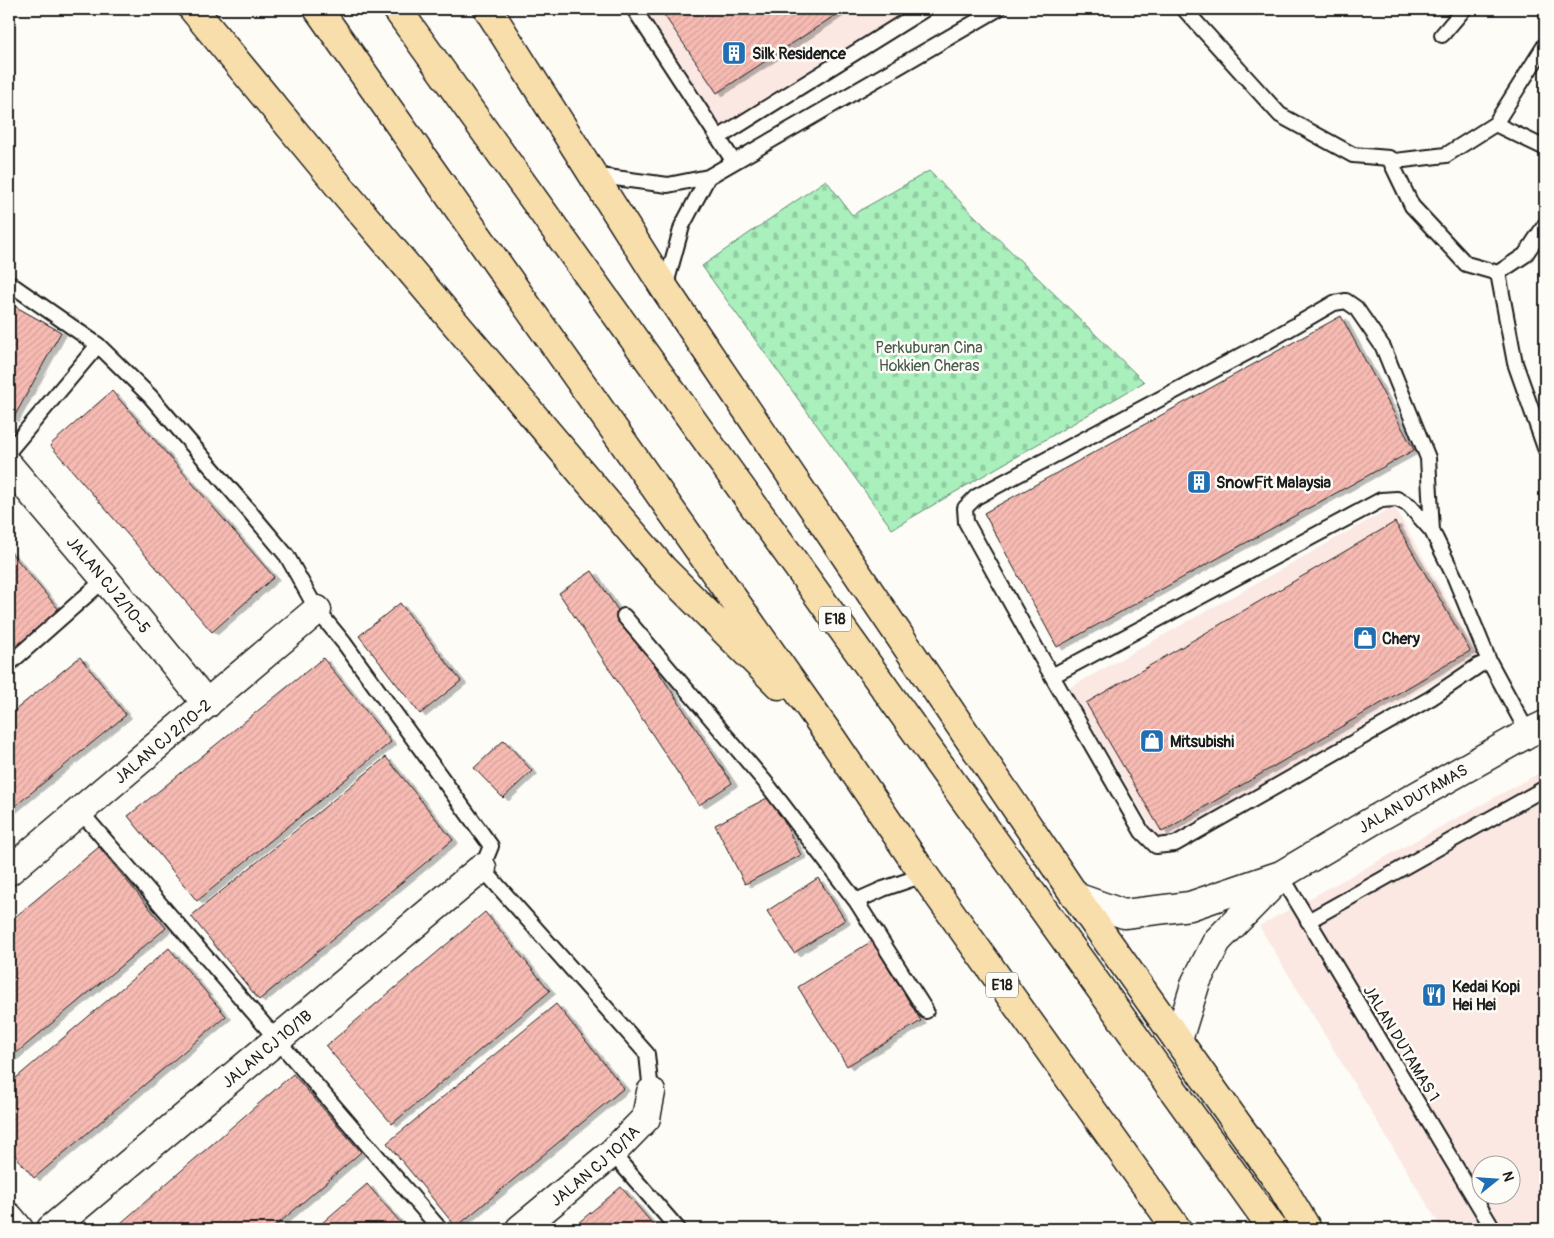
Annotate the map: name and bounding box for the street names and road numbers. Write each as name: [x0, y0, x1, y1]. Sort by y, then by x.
street label: JALAN CJ 2/10-5: [62, 532, 154, 638]
road number: E18: [819, 606, 851, 632]
street label: JALAN CJ 2/10-2: [111, 695, 215, 788]
street label: JALAN DUTAMAS: [1355, 760, 1471, 838]
road number: E18: [986, 972, 1018, 998]
street label: JALAN DUTAMAS 1: [1359, 982, 1444, 1105]
street label: JALAN CJ 10/1B: [218, 1006, 316, 1093]
street label: JALAN CJ 10/1A: [546, 1122, 644, 1211]

